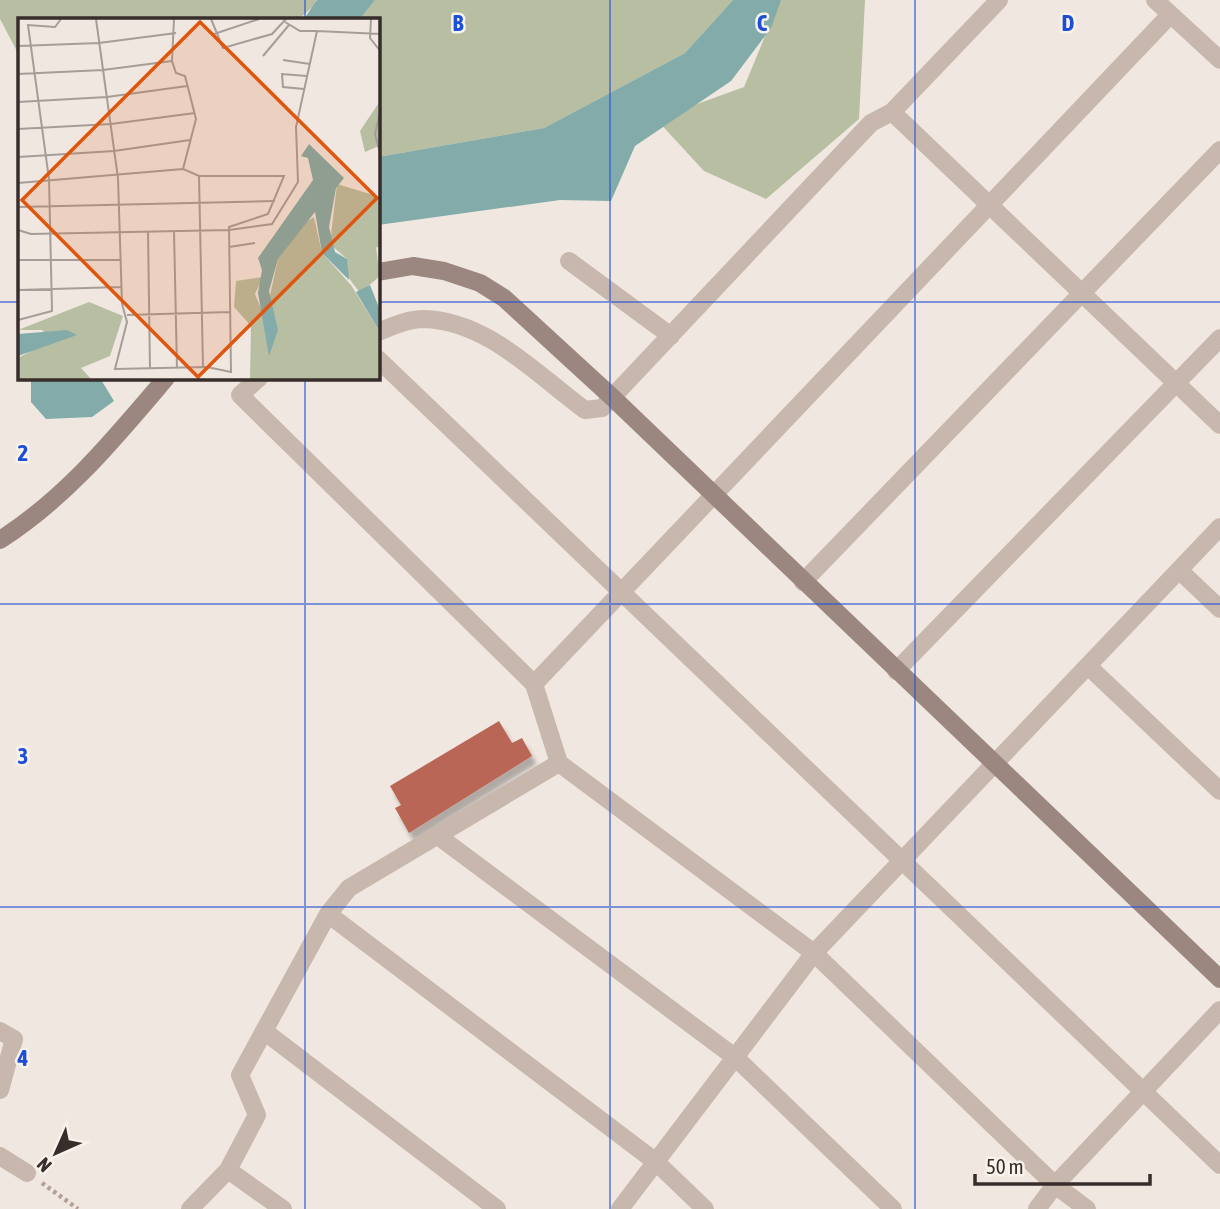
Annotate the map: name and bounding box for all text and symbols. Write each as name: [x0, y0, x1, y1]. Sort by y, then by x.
text: B: [453, 10, 464, 36]
text: C: [757, 10, 768, 36]
text: D: [1062, 10, 1075, 36]
inset map: [18, 18, 380, 380]
text: 2: [18, 440, 28, 466]
text: 3: [18, 743, 28, 769]
text: 4: [17, 1045, 29, 1071]
north arrow: [21, 1118, 91, 1188]
scale bar: [975, 1142, 1150, 1186]
text: N: [32, 1153, 56, 1177]
text: 50 m: [986, 1154, 1024, 1178]

